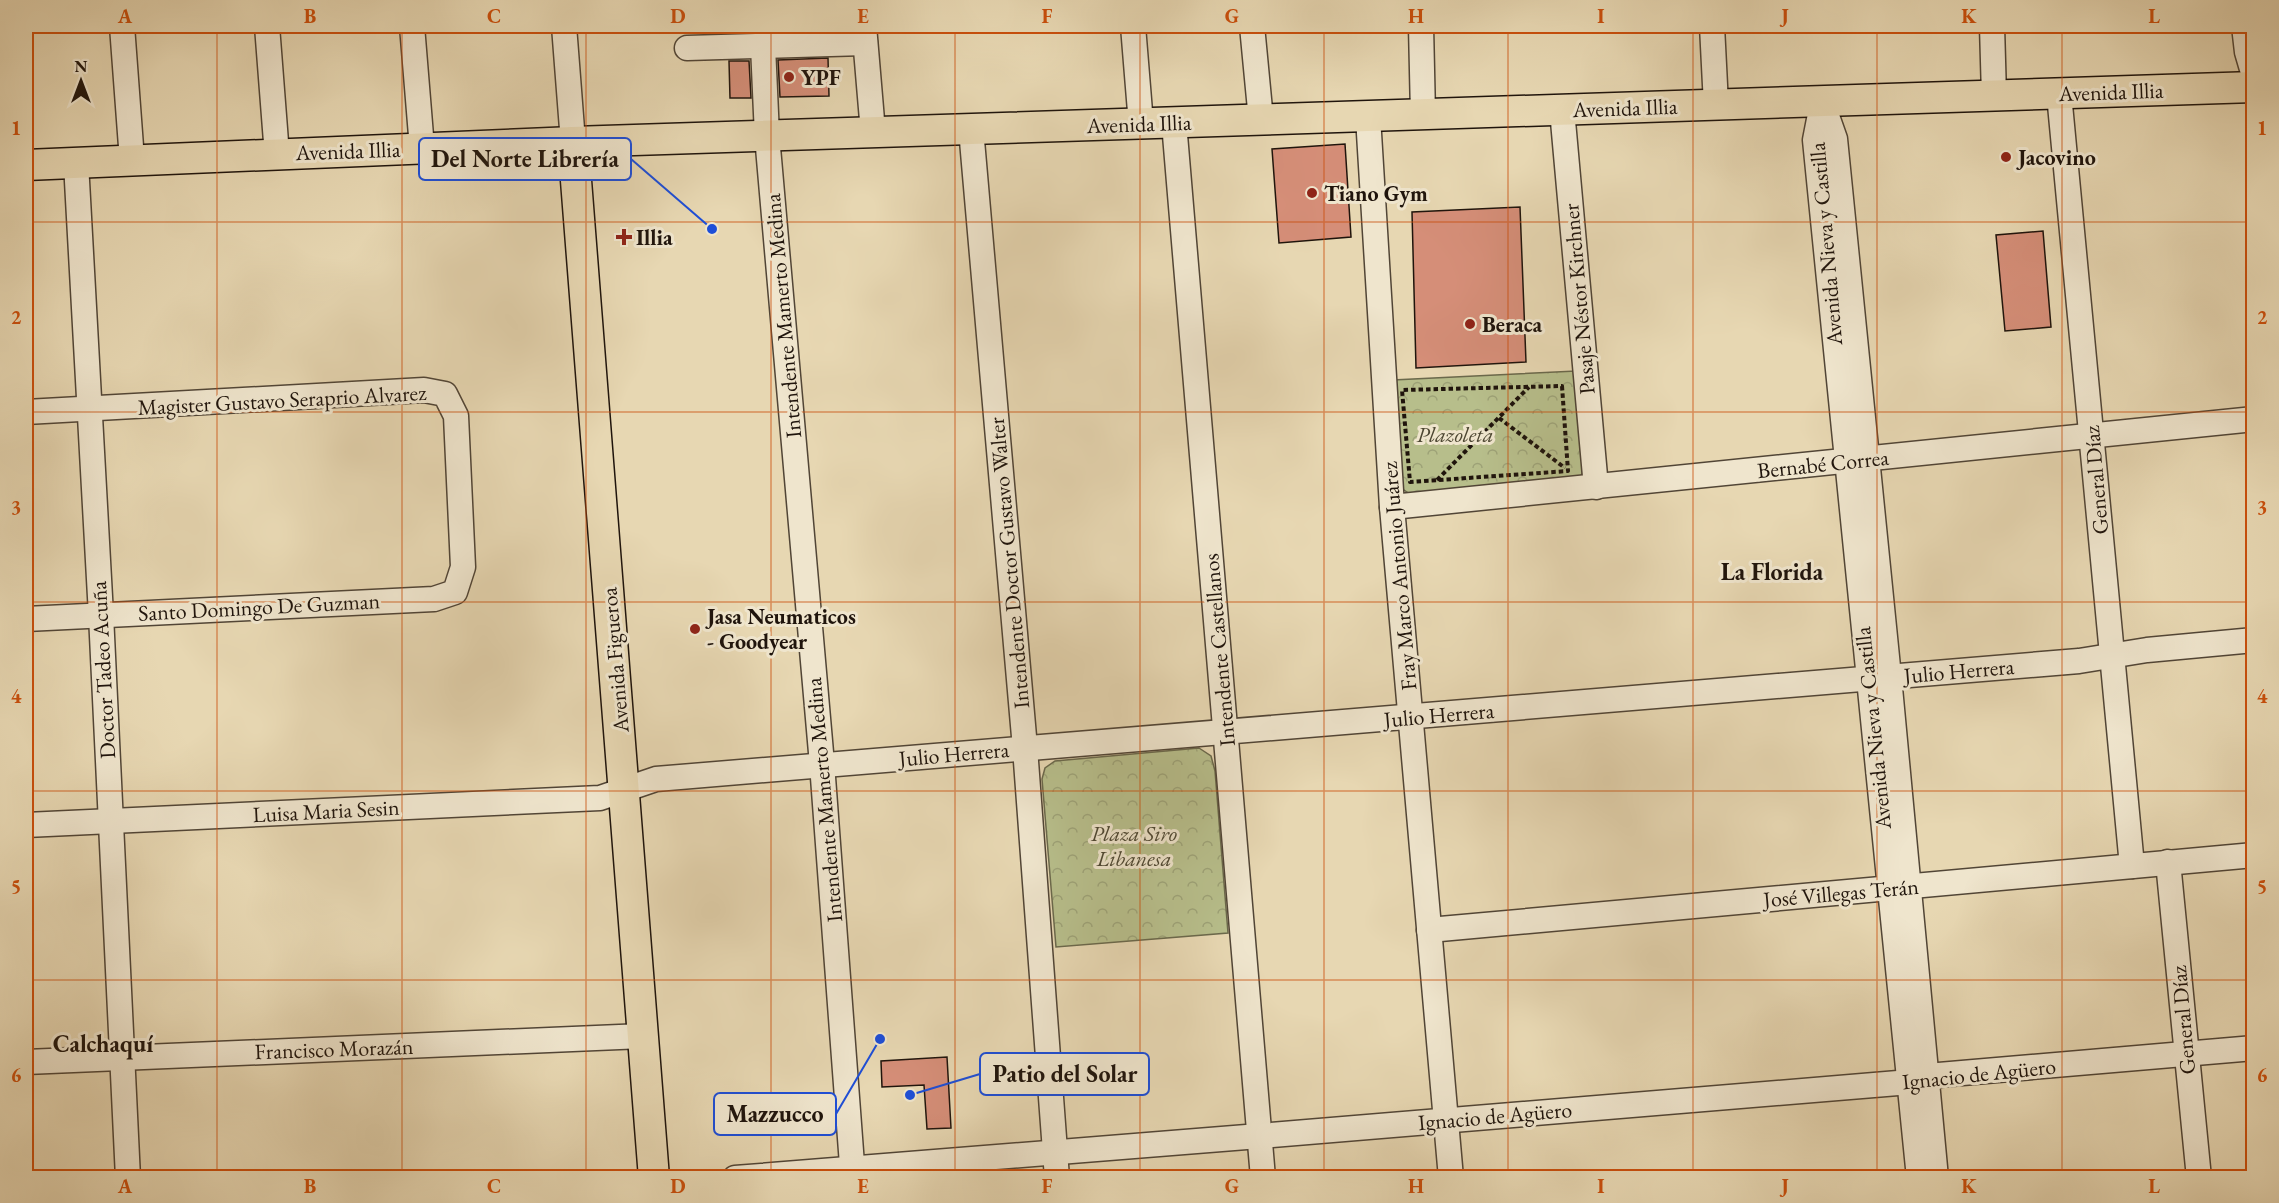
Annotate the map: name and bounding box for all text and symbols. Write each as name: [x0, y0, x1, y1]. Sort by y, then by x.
text: A: [117, 3, 133, 29]
text: B: [304, 3, 316, 29]
text: C: [487, 3, 501, 29]
text: D: [670, 3, 686, 29]
text: E: [857, 3, 869, 29]
text: F: [1042, 3, 1053, 29]
text: G: [1225, 3, 1239, 29]
text: H: [1408, 3, 1424, 29]
text: I: [1597, 3, 1605, 29]
text: J: [1779, 3, 1789, 29]
text: K: [1961, 3, 1977, 29]
text: L: [2148, 3, 2160, 29]
north arrow: [51, 51, 111, 111]
text: N: [75, 56, 88, 77]
place label: YPF: [801, 63, 841, 92]
marker: YPF: [782, 70, 796, 84]
street label: Avenida Illia: [2057, 76, 2164, 108]
street label: Avenida Illia: [1571, 92, 1678, 124]
street label: Avenida Illia: [1085, 108, 1192, 140]
text: 1: [11, 115, 21, 141]
text: 1: [2257, 115, 2267, 141]
street label: Avenida Illia: [294, 135, 401, 167]
callout: Del Norte Librería: [419, 138, 631, 180]
street label: Avenida Nieva y Castilla: [1803, 141, 1849, 348]
text: Del Norte Librería: [431, 143, 619, 174]
place label: Jacovino: [2016, 143, 2096, 172]
marker: Jacovino: [1999, 150, 2013, 164]
place label: Tiano Gym: [1324, 179, 1428, 208]
marker: Tiano Gym: [1305, 186, 1319, 200]
street label: Intendente Mamerto Medina: [758, 192, 808, 440]
street label: Pasaje Néstor Kirchner: [1556, 202, 1602, 396]
place label: Illia: [636, 223, 673, 252]
marker: Illia: [617, 230, 631, 244]
text: 2: [11, 304, 22, 330]
text: 2: [2257, 304, 2268, 330]
place label: Beraca: [1482, 310, 1542, 339]
marker: Beraca: [1463, 317, 1477, 331]
street label: Magister Gustavo Seraprio Alvarez: [137, 378, 428, 422]
street label: Intendente Doctor Gustavo Walter: [982, 415, 1036, 710]
park label: Plazoleta: [1416, 420, 1494, 449]
street label: General Díaz: [2077, 424, 2115, 536]
street label: Bernabé Correa: [1756, 443, 1890, 485]
street label: Fray Marco Antonio Juárez: [1374, 460, 1423, 692]
text: 3: [11, 494, 21, 520]
text: 3: [2257, 494, 2267, 520]
street label: Intendente Castellanos: [1196, 552, 1242, 748]
district label: La Florida: [1721, 556, 1824, 587]
street label: Doctor Tadeo Acuña: [84, 580, 122, 760]
street label: Santo Domingo De Guzman: [137, 586, 381, 628]
street label: Avenida Figueroa: [594, 586, 636, 735]
place label: Jasa Neumaticos - Goodyear: [705, 602, 856, 656]
marker: Jasa Neumaticos - Goodyear: [688, 622, 702, 636]
street label: Avenida Nieva y Castilla: [1848, 625, 1898, 832]
street label: Julio Herrera: [1901, 652, 2016, 690]
street label: Intendente Mamerto Medina: [799, 676, 849, 924]
text: 4: [11, 683, 22, 709]
text: 4: [2257, 683, 2268, 709]
street label: Julio Herrera: [1381, 696, 1496, 734]
street label: Julio Herrera: [896, 735, 1011, 773]
street label: Luisa Maria Sesin: [252, 793, 401, 829]
park label: Plaza Siro Libanesa: [1091, 819, 1177, 873]
street label: José Villegas Terán: [1760, 872, 1920, 914]
text: 5: [11, 873, 21, 899]
text: 5: [2257, 873, 2267, 899]
street label: General Díaz: [2164, 964, 2202, 1076]
district label: Calchaquí: [53, 1028, 153, 1060]
street label: Francisco Morazán: [254, 1032, 414, 1066]
street label: Ignacio de Agüero: [1901, 1051, 2057, 1096]
callout: Patio del Solar: [980, 1053, 1149, 1095]
text: Patio del Solar: [993, 1058, 1137, 1089]
text: 6: [11, 1062, 22, 1088]
text: 6: [2257, 1062, 2268, 1088]
callout: Mazzucco: [714, 1093, 836, 1135]
street label: Ignacio de Agüero: [1417, 1095, 1573, 1137]
text: Mazzucco: [726, 1098, 824, 1129]
text: A: [117, 1173, 133, 1199]
text: B: [304, 1173, 316, 1199]
text: C: [487, 1173, 501, 1199]
text: D: [670, 1173, 686, 1199]
text: E: [857, 1173, 869, 1199]
text: F: [1042, 1173, 1053, 1199]
text: G: [1225, 1173, 1239, 1199]
text: H: [1408, 1173, 1424, 1199]
text: I: [1597, 1173, 1605, 1199]
text: J: [1779, 1173, 1789, 1199]
text: K: [1961, 1173, 1977, 1199]
text: L: [2148, 1173, 2160, 1199]

